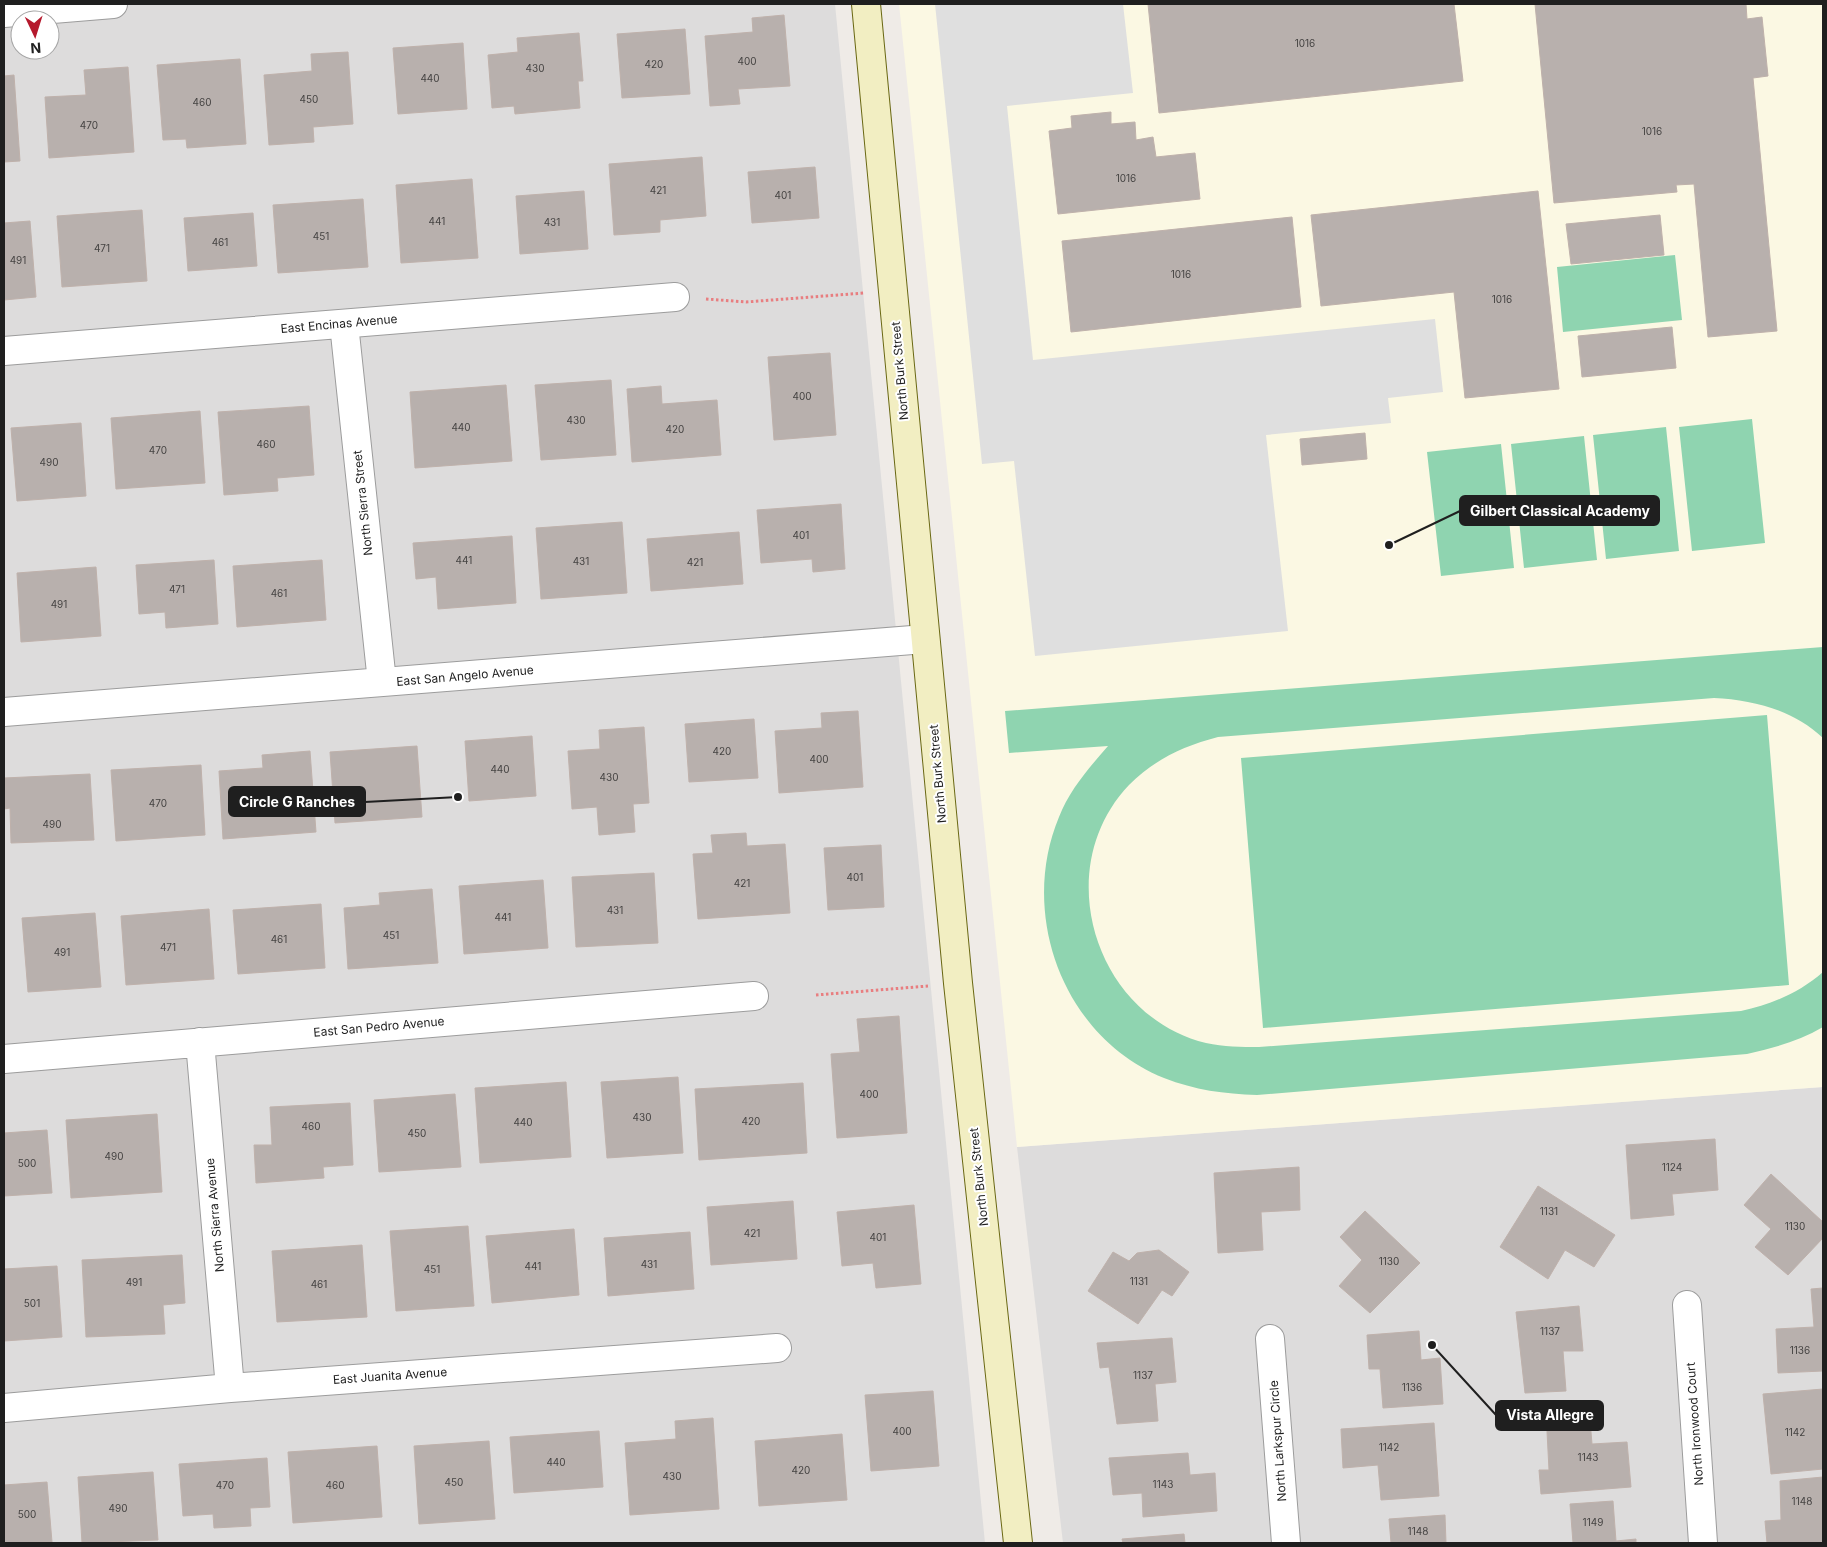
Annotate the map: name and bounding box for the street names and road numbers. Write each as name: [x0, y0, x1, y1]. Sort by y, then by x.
street label: East Encinas Avenue: [280, 311, 398, 336]
street label: North Burk Street: [888, 321, 911, 421]
street label: North Sierra Street: [349, 449, 376, 557]
street label: East San Angelo Avenue: [396, 662, 534, 689]
street label: North Burk Street: [926, 724, 949, 824]
street label: East San Pedro Avenue: [313, 1013, 445, 1040]
street label: North Burk Street: [966, 1127, 991, 1227]
street label: North Sierra Avenue: [202, 1157, 227, 1273]
street label: North Ironwood Court: [1683, 1362, 1706, 1486]
street label: East Juanita Avenue: [332, 1364, 448, 1387]
street label: North Larkspur Circle: [1266, 1380, 1289, 1502]

